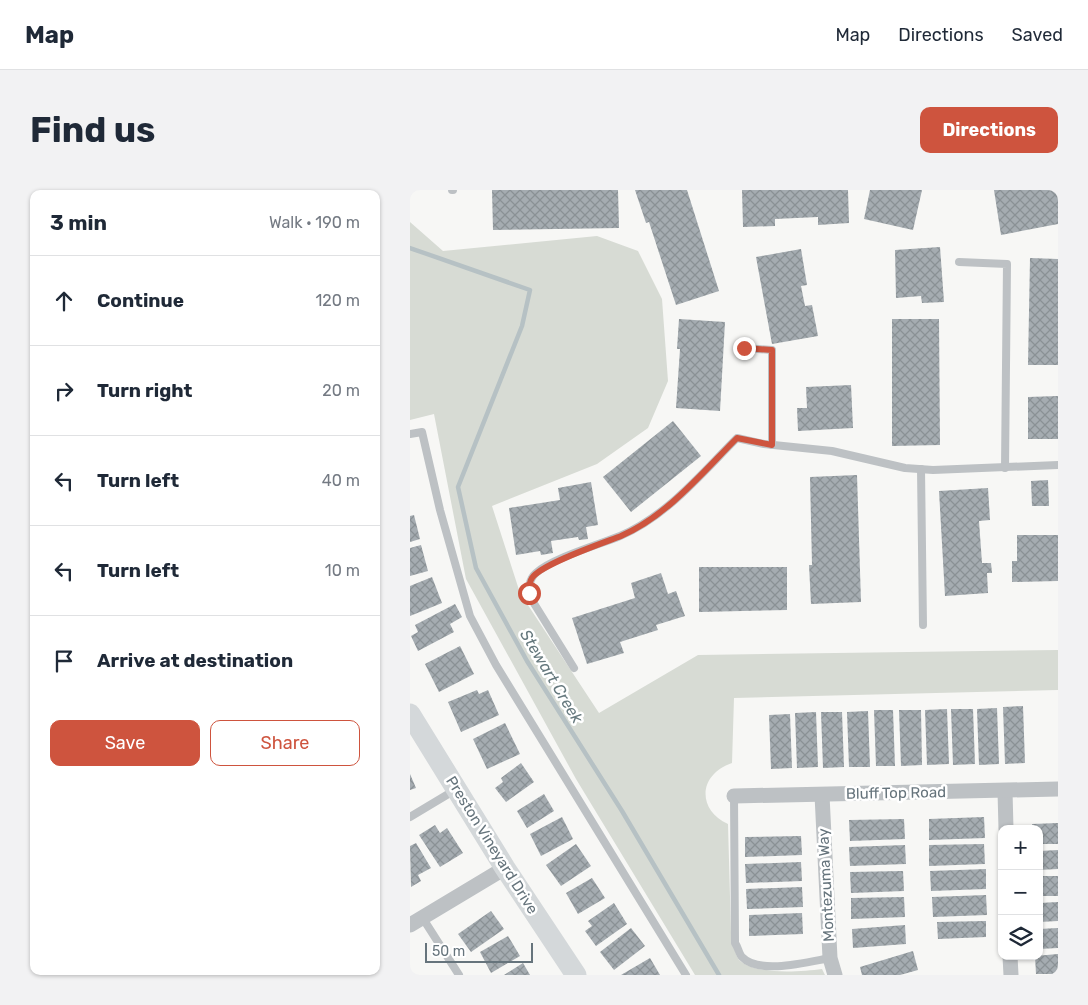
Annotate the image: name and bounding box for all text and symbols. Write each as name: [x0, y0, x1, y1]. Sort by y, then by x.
text: Map: [25, 21, 74, 49]
text: Map: [835, 24, 870, 46]
text: Directions: [898, 24, 984, 46]
text: Saved: [1012, 24, 1063, 46]
button: Directions: [920, 107, 1058, 153]
text: Find us: [30, 109, 155, 151]
text: 3 min: [50, 210, 107, 235]
text: Walk · 190 m: [269, 213, 360, 232]
icon: ahead: [50, 287, 78, 315]
text: Continue: [97, 289, 184, 312]
text: 120 m: [315, 291, 360, 310]
route end: [733, 337, 756, 360]
icon: right: [50, 377, 78, 405]
text: Turn right: [97, 379, 192, 402]
text: 20 m: [322, 381, 360, 400]
icon: left: [50, 467, 78, 495]
text: Turn left: [97, 469, 179, 492]
text: 40 m: [322, 471, 360, 490]
icon: left: [50, 557, 78, 585]
text: Turn left: [97, 559, 179, 582]
text: 10 m: [325, 561, 360, 580]
route start: [518, 582, 541, 605]
water label: Stewart Creek: [516, 626, 587, 727]
icon: arrive: [50, 647, 78, 675]
text: Arrive at destination: [97, 649, 293, 672]
button: Save: [50, 720, 200, 766]
button: Share: [210, 720, 360, 766]
street label: Preston Vineyard Drive: [442, 773, 542, 917]
street label: Bluff Top Road: [846, 783, 946, 803]
map controls: [998, 825, 1043, 960]
button: +: [998, 825, 1043, 870]
street label: Montezuma Way: [814, 828, 838, 942]
button: −: [998, 870, 1043, 915]
button: layers: [998, 915, 1043, 960]
scale bar: [425, 940, 532, 963]
text: 50 m: [432, 943, 465, 960]

